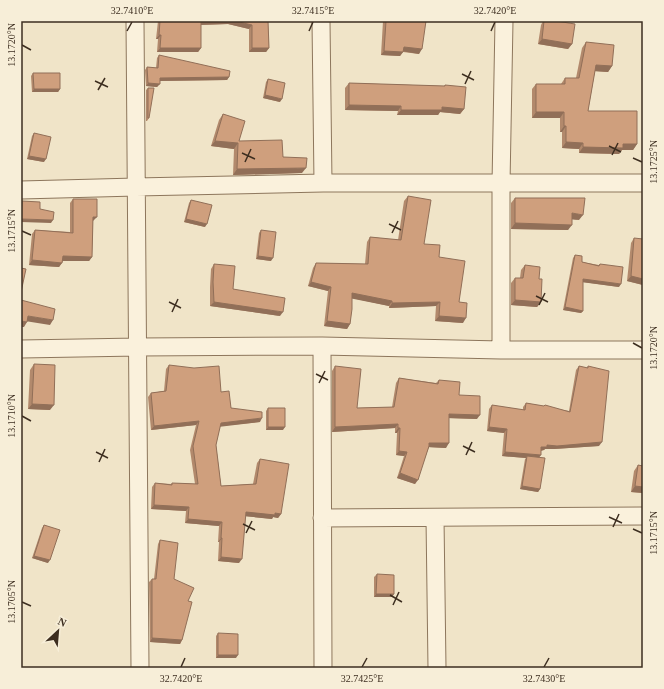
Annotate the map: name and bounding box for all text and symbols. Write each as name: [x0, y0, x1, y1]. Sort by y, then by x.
text: 32.7410°E: [111, 5, 153, 16]
text: 32.7415°E: [292, 5, 334, 16]
text: 32.7420°E: [474, 5, 516, 16]
text: 13.1720°N: [6, 23, 17, 67]
text: 13.1725°N: [648, 140, 659, 184]
text: 13.1715°N: [6, 209, 17, 253]
text: 13.1720°N: [648, 326, 659, 370]
text: 13.1710°N: [6, 394, 17, 438]
text: 13.1715°N: [648, 511, 659, 555]
text: 13.1705°N: [6, 580, 17, 624]
north arrow: [38, 611, 78, 651]
text: N: [56, 615, 69, 629]
text: 32.7420°E: [160, 673, 202, 684]
text: 32.7425°E: [341, 673, 383, 684]
text: 32.7430°E: [523, 673, 565, 684]

